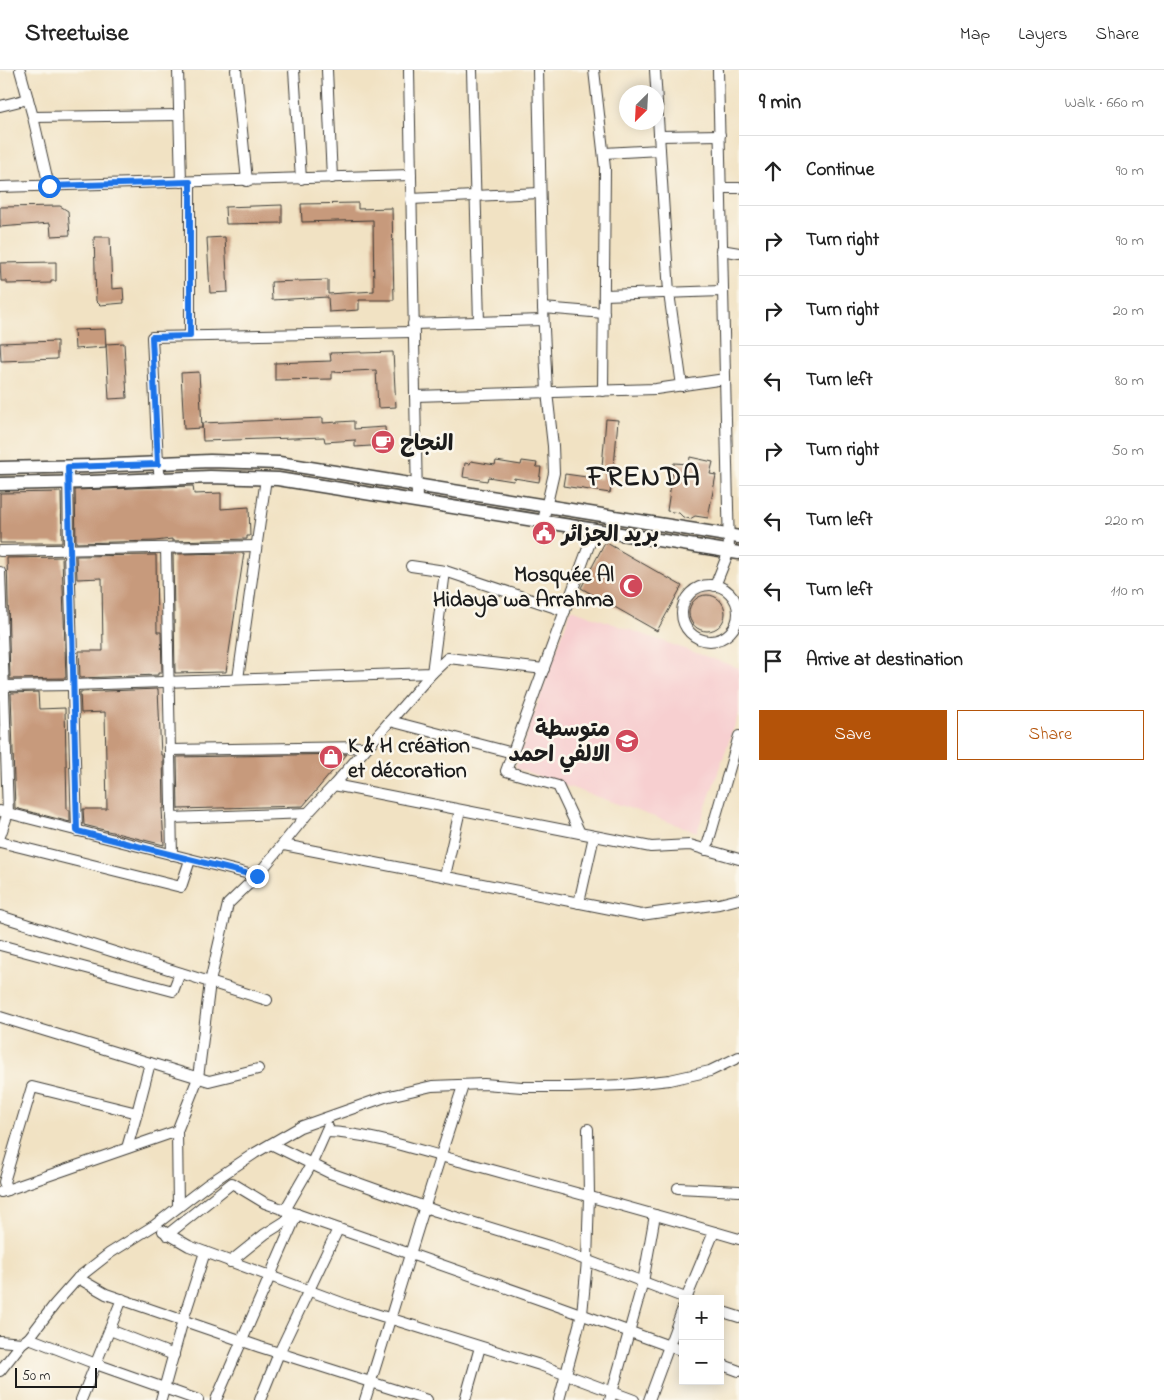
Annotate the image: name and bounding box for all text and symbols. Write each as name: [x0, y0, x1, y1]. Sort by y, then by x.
text: Streetwise: [25, 17, 129, 52]
text: Map: [960, 22, 990, 48]
text: Layers: [1018, 22, 1068, 48]
text: Share: [1096, 22, 1139, 48]
north arrow: [619, 85, 664, 130]
text: 9 min: [759, 88, 801, 118]
text: Walk · 660 m: [1064, 91, 1144, 115]
icon: ahead: [759, 157, 787, 185]
text: Continue: [806, 157, 874, 184]
text: 90 m: [1116, 159, 1144, 183]
route start: [38, 175, 61, 198]
icon: right: [759, 227, 787, 255]
text: Turn right: [806, 227, 879, 254]
text: 90 m: [1116, 229, 1144, 253]
icon: right: [759, 297, 787, 325]
text: Turn right: [806, 297, 879, 324]
text: 20 m: [1113, 299, 1144, 323]
icon: left: [759, 367, 787, 395]
text: Turn left: [806, 367, 873, 394]
text: 80 m: [1115, 369, 1144, 393]
cafe icon: النجاح: [370, 429, 396, 455]
place label: النجاح: [400, 429, 453, 461]
icon: right: [759, 437, 787, 465]
text: Turn right: [806, 437, 879, 464]
text: 50 m: [1112, 439, 1144, 463]
district label: FRENDA: [585, 458, 701, 499]
icon: left: [759, 507, 787, 535]
text: Turn left: [806, 507, 873, 534]
text: 220 m: [1105, 509, 1144, 533]
public building icon: بريد الجزائر: [531, 520, 557, 546]
place label: بريد الجزائر: [560, 520, 659, 552]
place label: Mosquée Al Hidaya wa Arrahma: [433, 560, 614, 618]
mosque icon: Mosquée Al Hidaya wa Arrahma: [618, 573, 644, 599]
icon: left: [759, 577, 787, 605]
text: Turn left: [806, 577, 873, 604]
text: 110 m: [1110, 579, 1144, 603]
icon: arrive: [759, 647, 787, 675]
text: Arrive at destination: [806, 647, 963, 674]
button: Save: [759, 710, 947, 760]
button: Share: [957, 710, 1144, 760]
place label: متوسطة الالفي احمد: [509, 715, 610, 773]
school or university icon: متوسطة الالفي احمد: [614, 728, 640, 754]
place label: K & H création et décoration: [348, 731, 470, 788]
shop icon: K & H création et décoration: [318, 744, 344, 770]
route end: [246, 865, 269, 888]
map controls: [679, 1295, 724, 1385]
button: +: [679, 1295, 724, 1340]
button: −: [679, 1340, 724, 1385]
scale bar: [15, 1365, 98, 1388]
text: 50 m: [22, 1366, 50, 1387]

